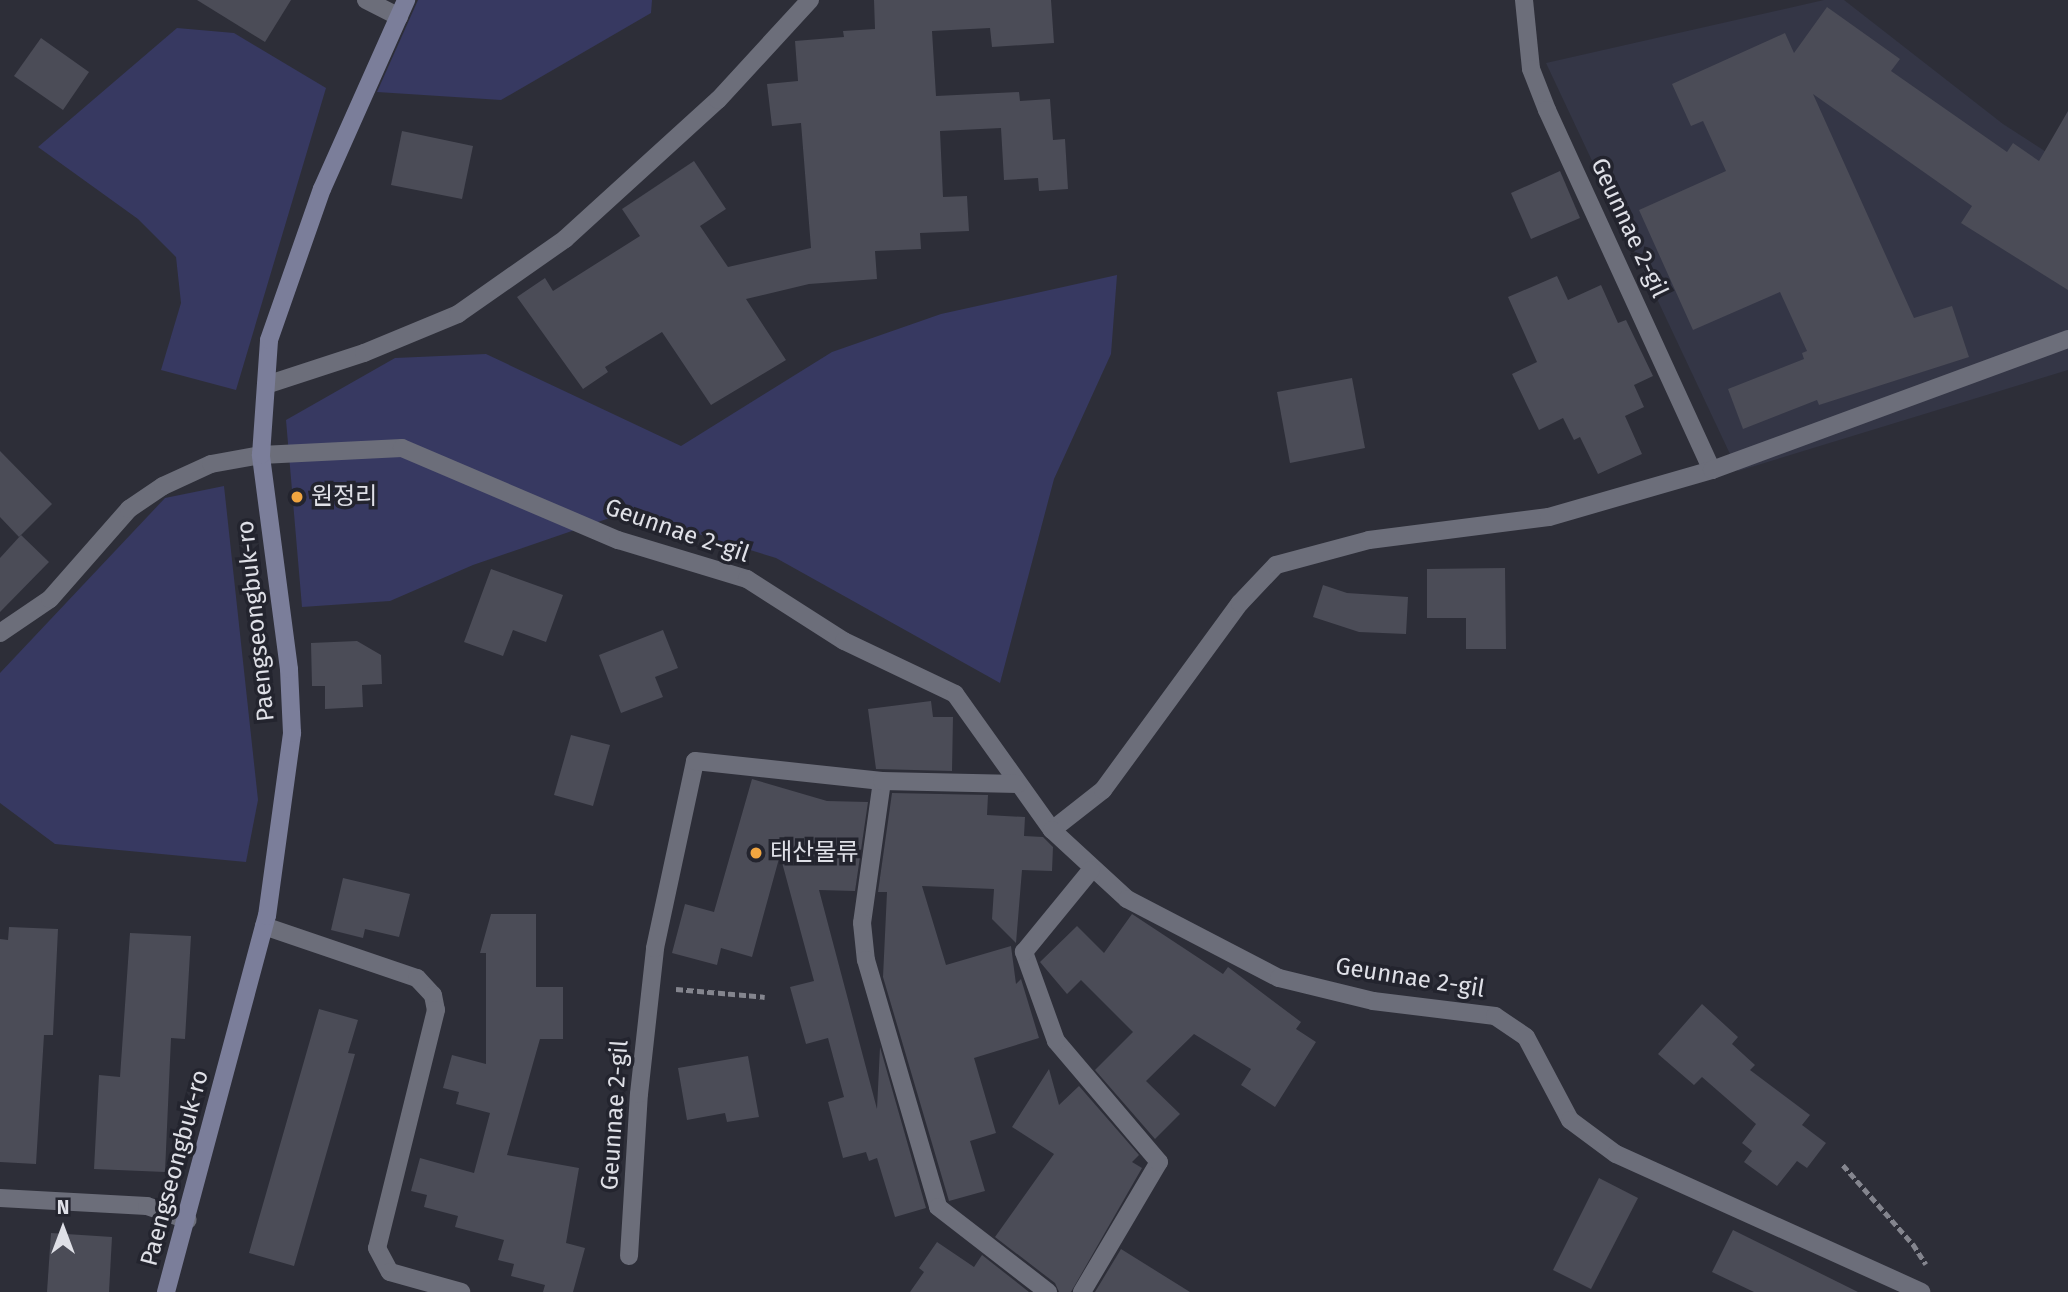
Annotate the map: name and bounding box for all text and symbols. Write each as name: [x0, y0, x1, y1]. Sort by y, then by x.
street label: Geunnae 2-gil: [1584, 154, 1674, 302]
place label: 원정리: [311, 483, 377, 511]
marker: 원정리: [289, 489, 305, 505]
street label: Geunnae 2-gil: [601, 493, 753, 569]
street label: Paengseongbuk-ro: [231, 519, 281, 723]
place label: 태산물류: [770, 839, 858, 867]
marker: 태산물류: [748, 845, 764, 861]
street label: Geunnae 2-gil: [1333, 952, 1487, 1004]
street label: Geunnae 2-gil: [595, 1039, 635, 1191]
street label: Paengseongbuk-ro: [135, 1067, 215, 1269]
north arrow: [28, 1194, 98, 1264]
text: N: [57, 1196, 69, 1219]

